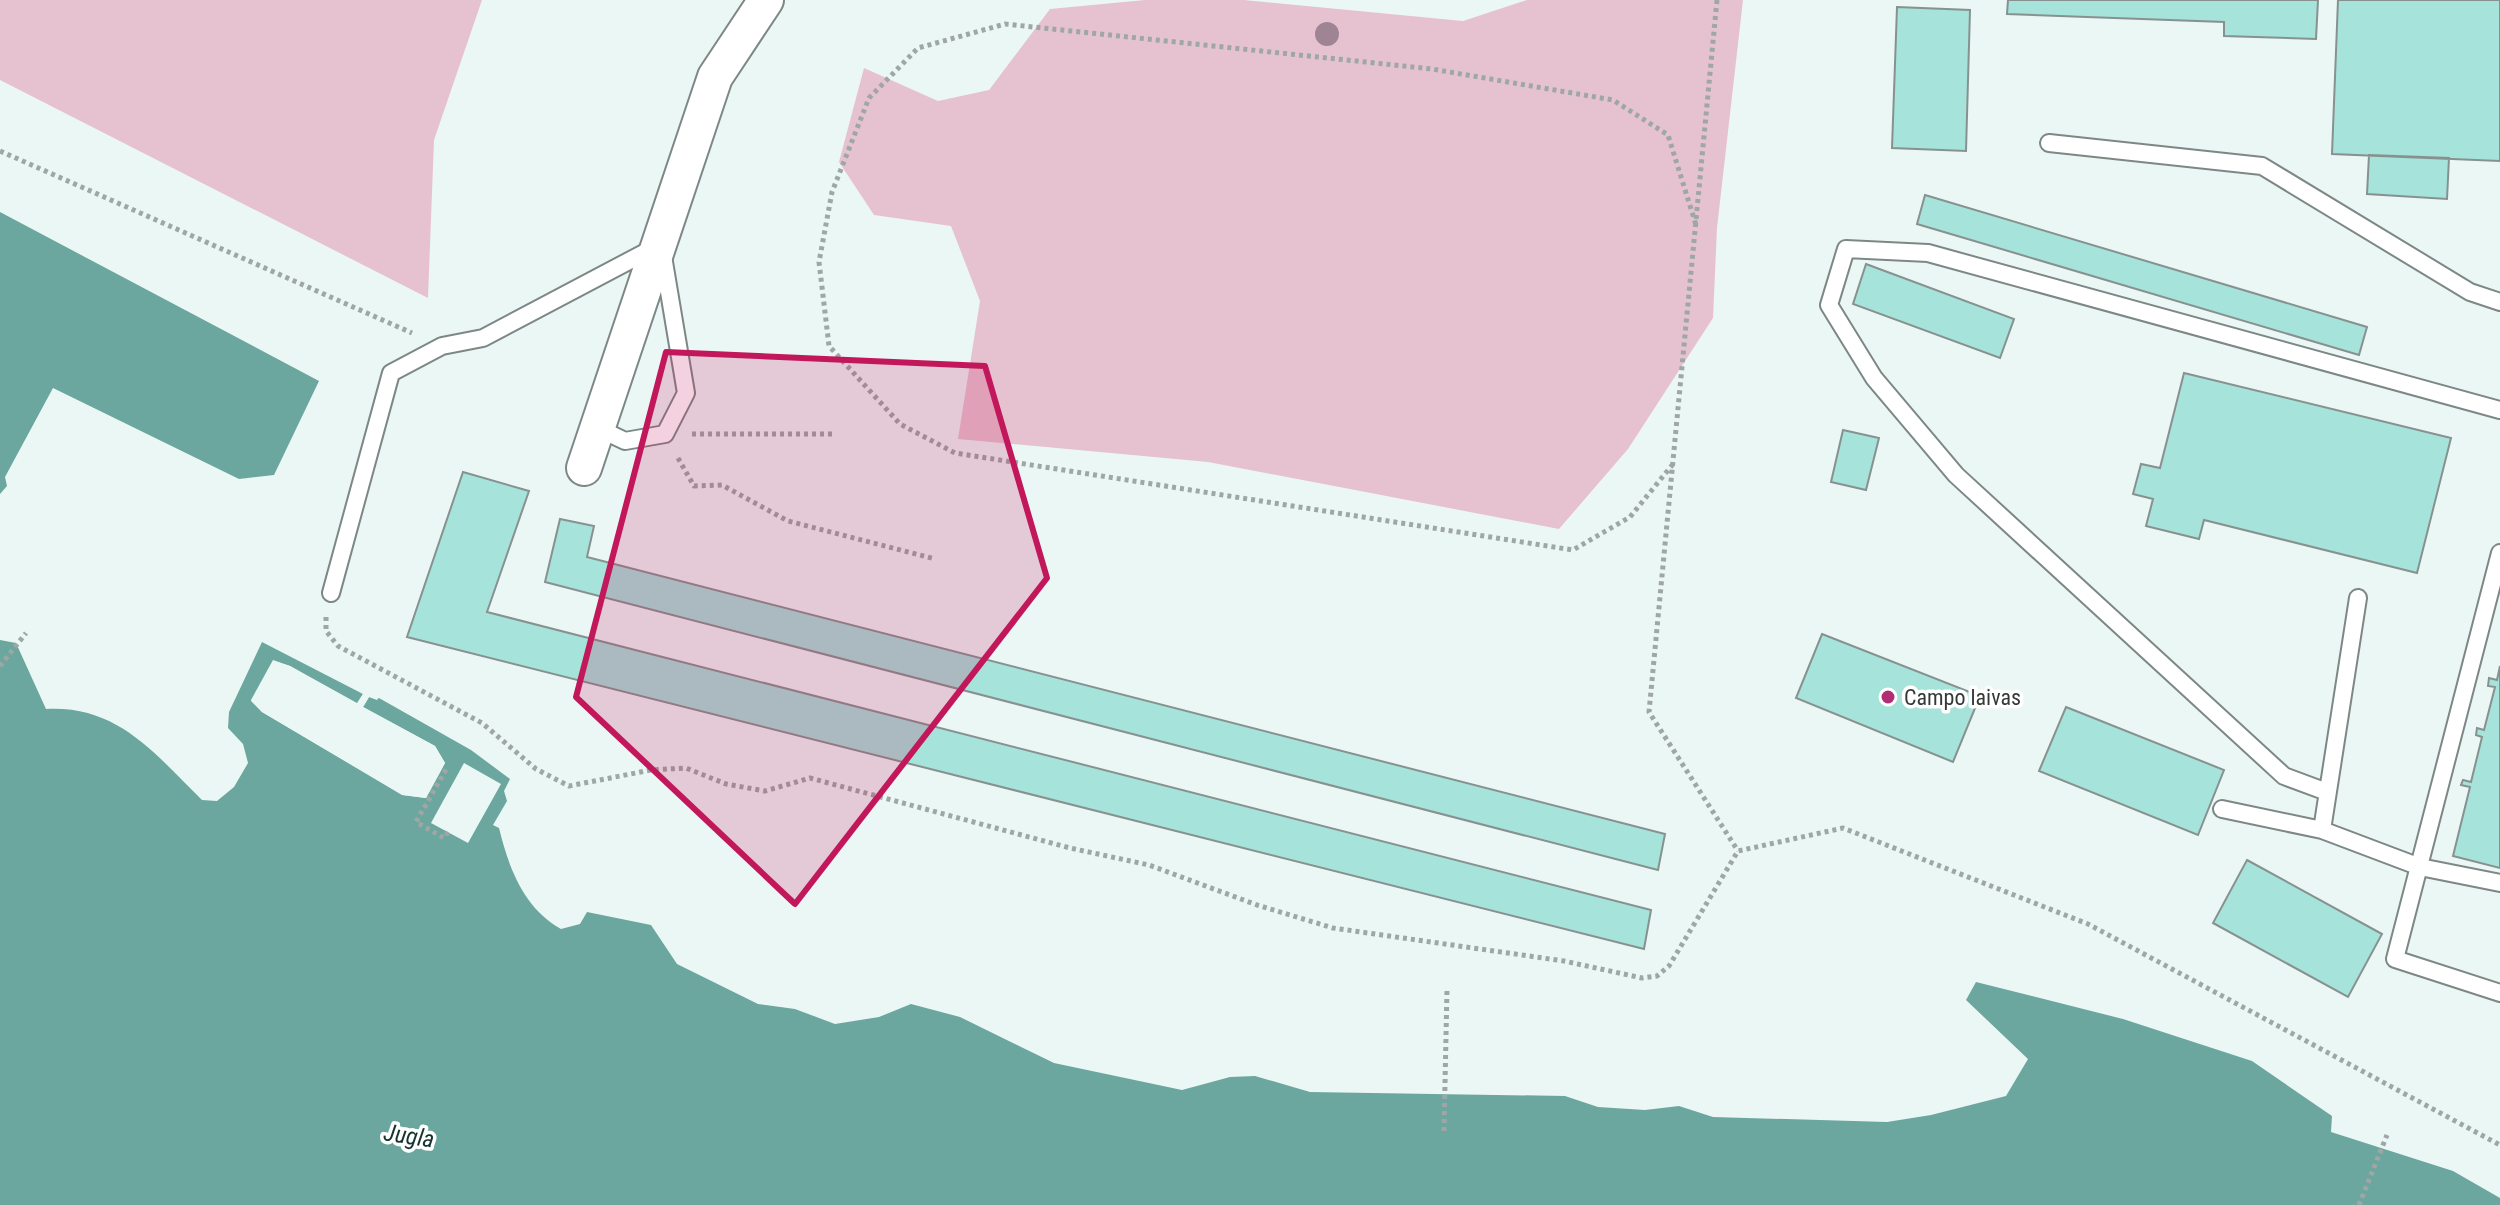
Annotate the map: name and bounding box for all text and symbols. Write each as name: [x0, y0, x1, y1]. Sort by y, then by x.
place label: Campo laivas: [1904, 685, 2021, 710]
marker: Campo laivas: [1879, 688, 1897, 706]
water label: Jugla: [382, 1118, 436, 1154]

